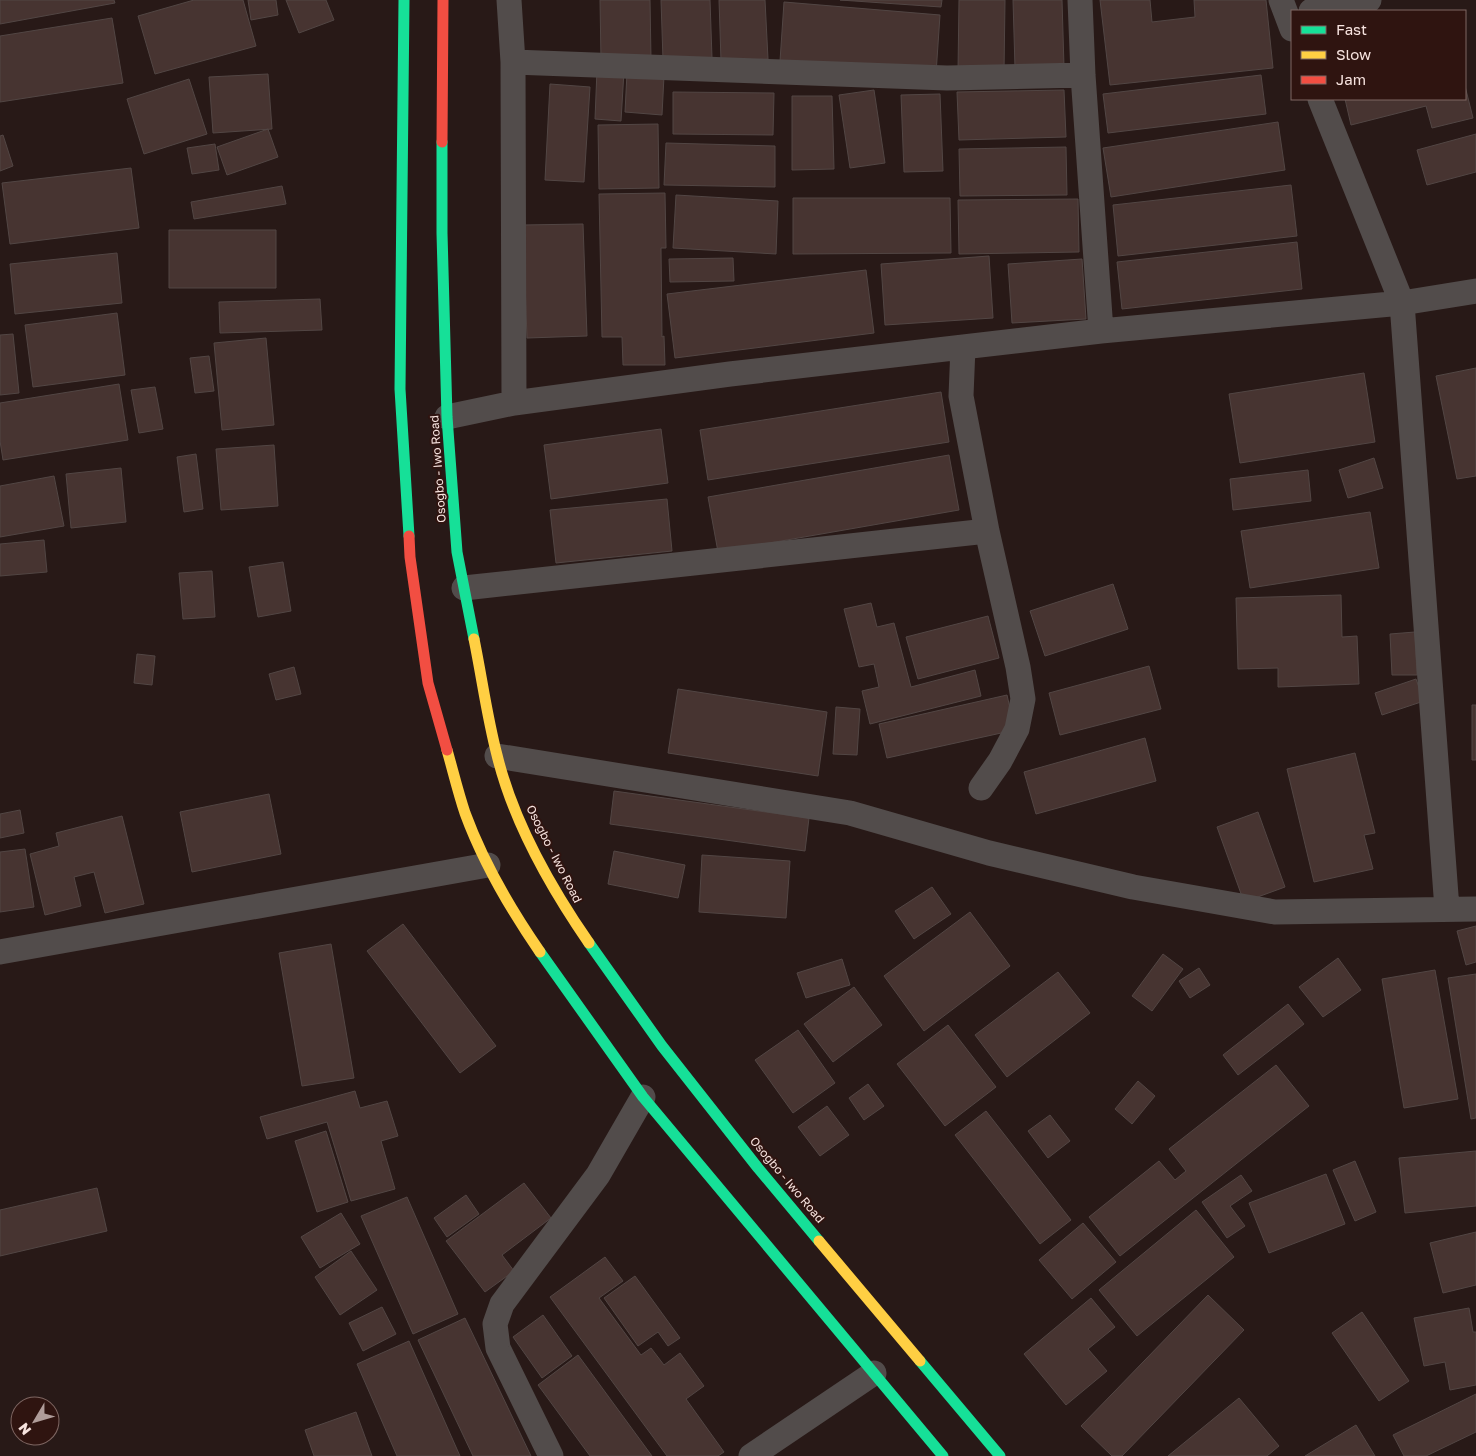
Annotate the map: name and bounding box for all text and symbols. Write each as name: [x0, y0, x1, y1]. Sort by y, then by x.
legend: [1291, 10, 1466, 100]
text: Fast: [1336, 20, 1367, 38]
text: Slow: [1336, 45, 1371, 63]
text: Jam: [1336, 70, 1366, 88]
street label: Osogbo - Iwo Road: [426, 415, 449, 523]
street label: Osogbo - Iwo Road: [523, 802, 586, 905]
street label: Osogbo - Iwo Road: [747, 1134, 828, 1226]
north arrow: [10, 1396, 60, 1446]
text: N: [14, 1420, 34, 1439]

